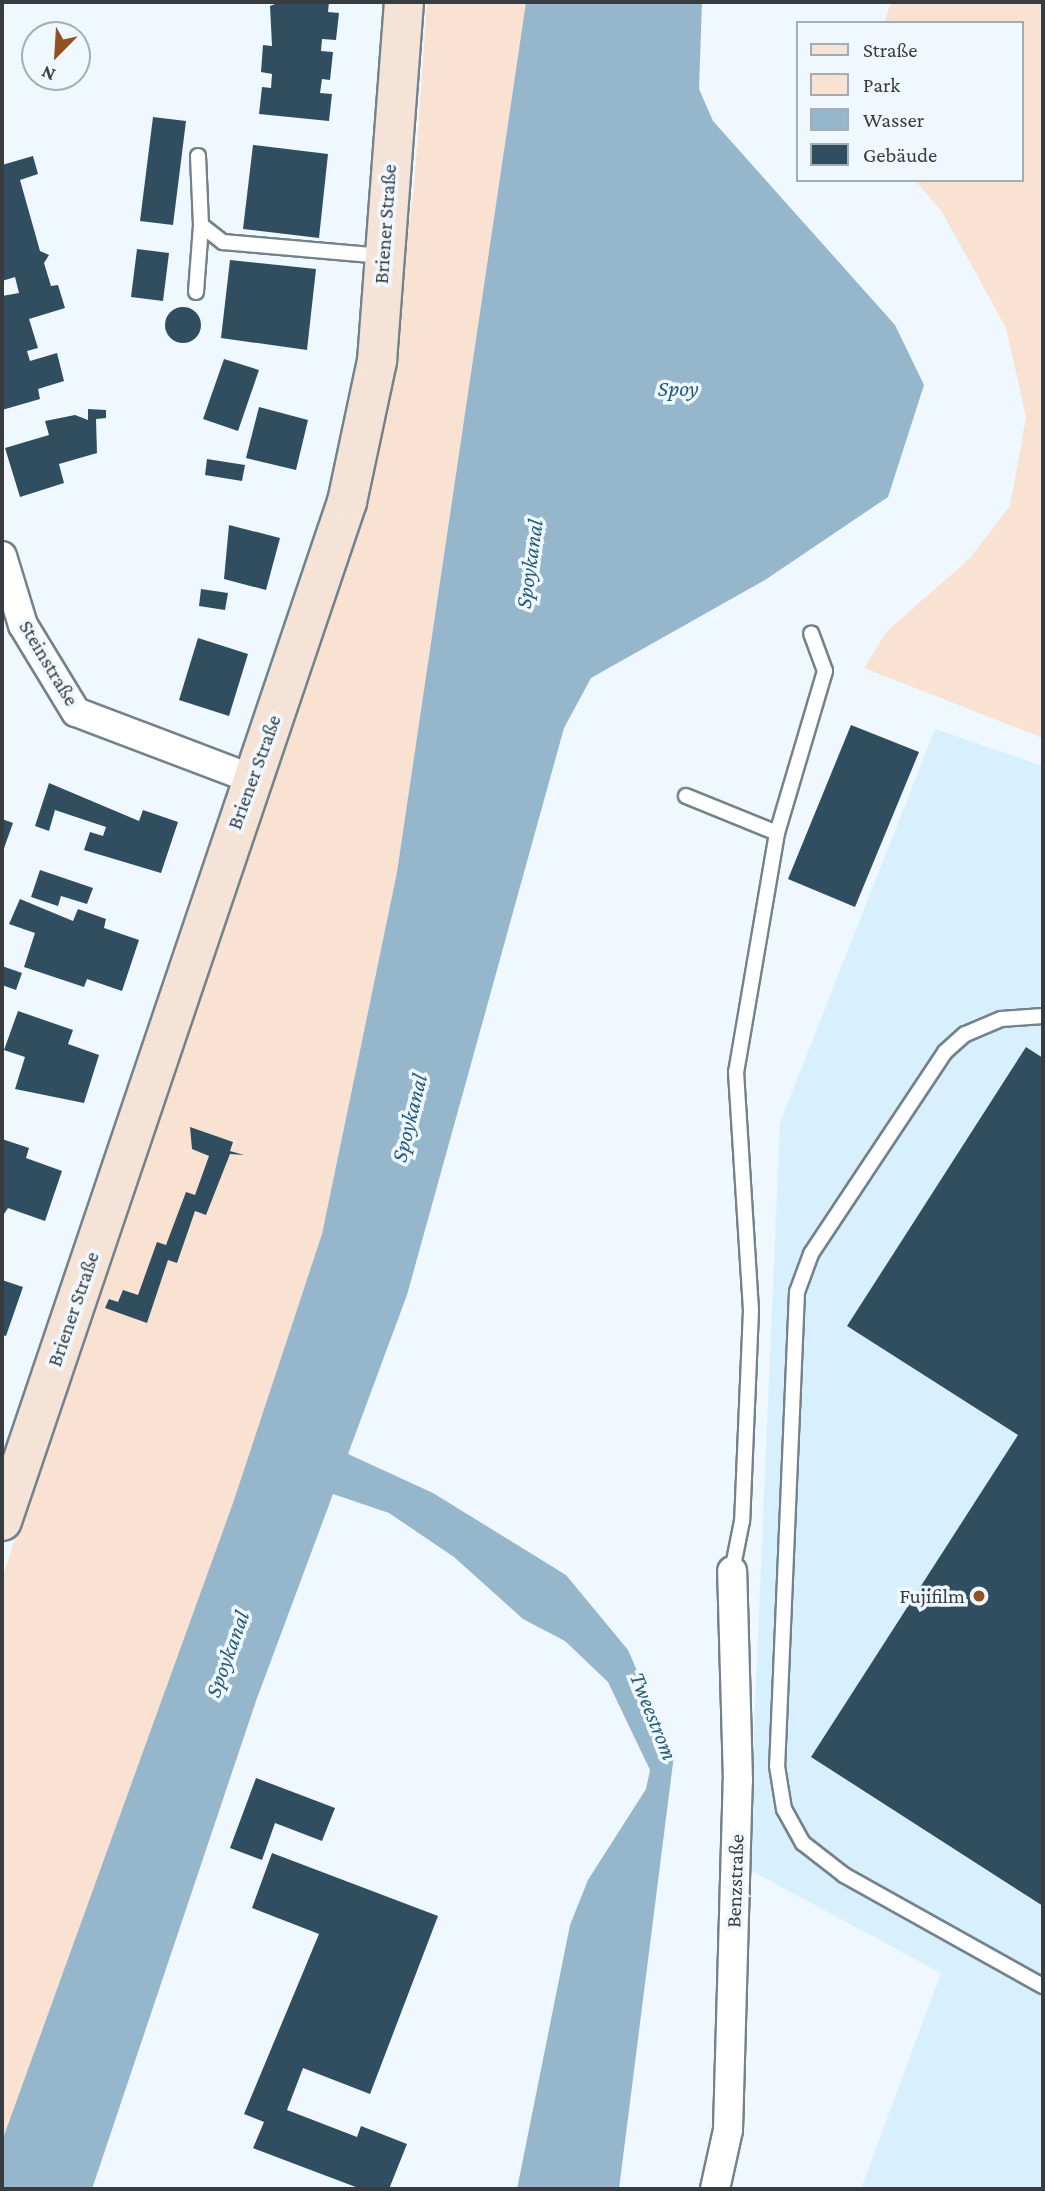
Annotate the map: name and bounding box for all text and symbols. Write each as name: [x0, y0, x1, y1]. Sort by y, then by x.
north arrow: [21, 21, 91, 91]
legend: [796, 21, 1024, 182]
text: Straße: [863, 38, 917, 62]
text: N: [38, 62, 58, 86]
text: Park: [863, 73, 900, 97]
text: Wasser: [863, 108, 924, 132]
text: Gebäude: [863, 143, 937, 167]
street label: Briener Straße: [368, 163, 402, 285]
water label: Spoy: [657, 374, 699, 402]
water label: Spoykanal: [509, 518, 549, 610]
street label: Steinstraße: [14, 616, 84, 710]
street label: Briener Straße: [222, 711, 286, 833]
water label: Spoykanal: [385, 1071, 433, 1165]
street label: Briener Straße: [42, 1248, 104, 1370]
place label: Fujifilm: [900, 1583, 965, 1609]
marker: Fujifilm: [971, 1588, 987, 1604]
water label: Spoykanal: [199, 1607, 255, 1701]
water label: Tweestrom: [624, 1668, 684, 1764]
street label: Benzstraße: [721, 1834, 749, 1928]

